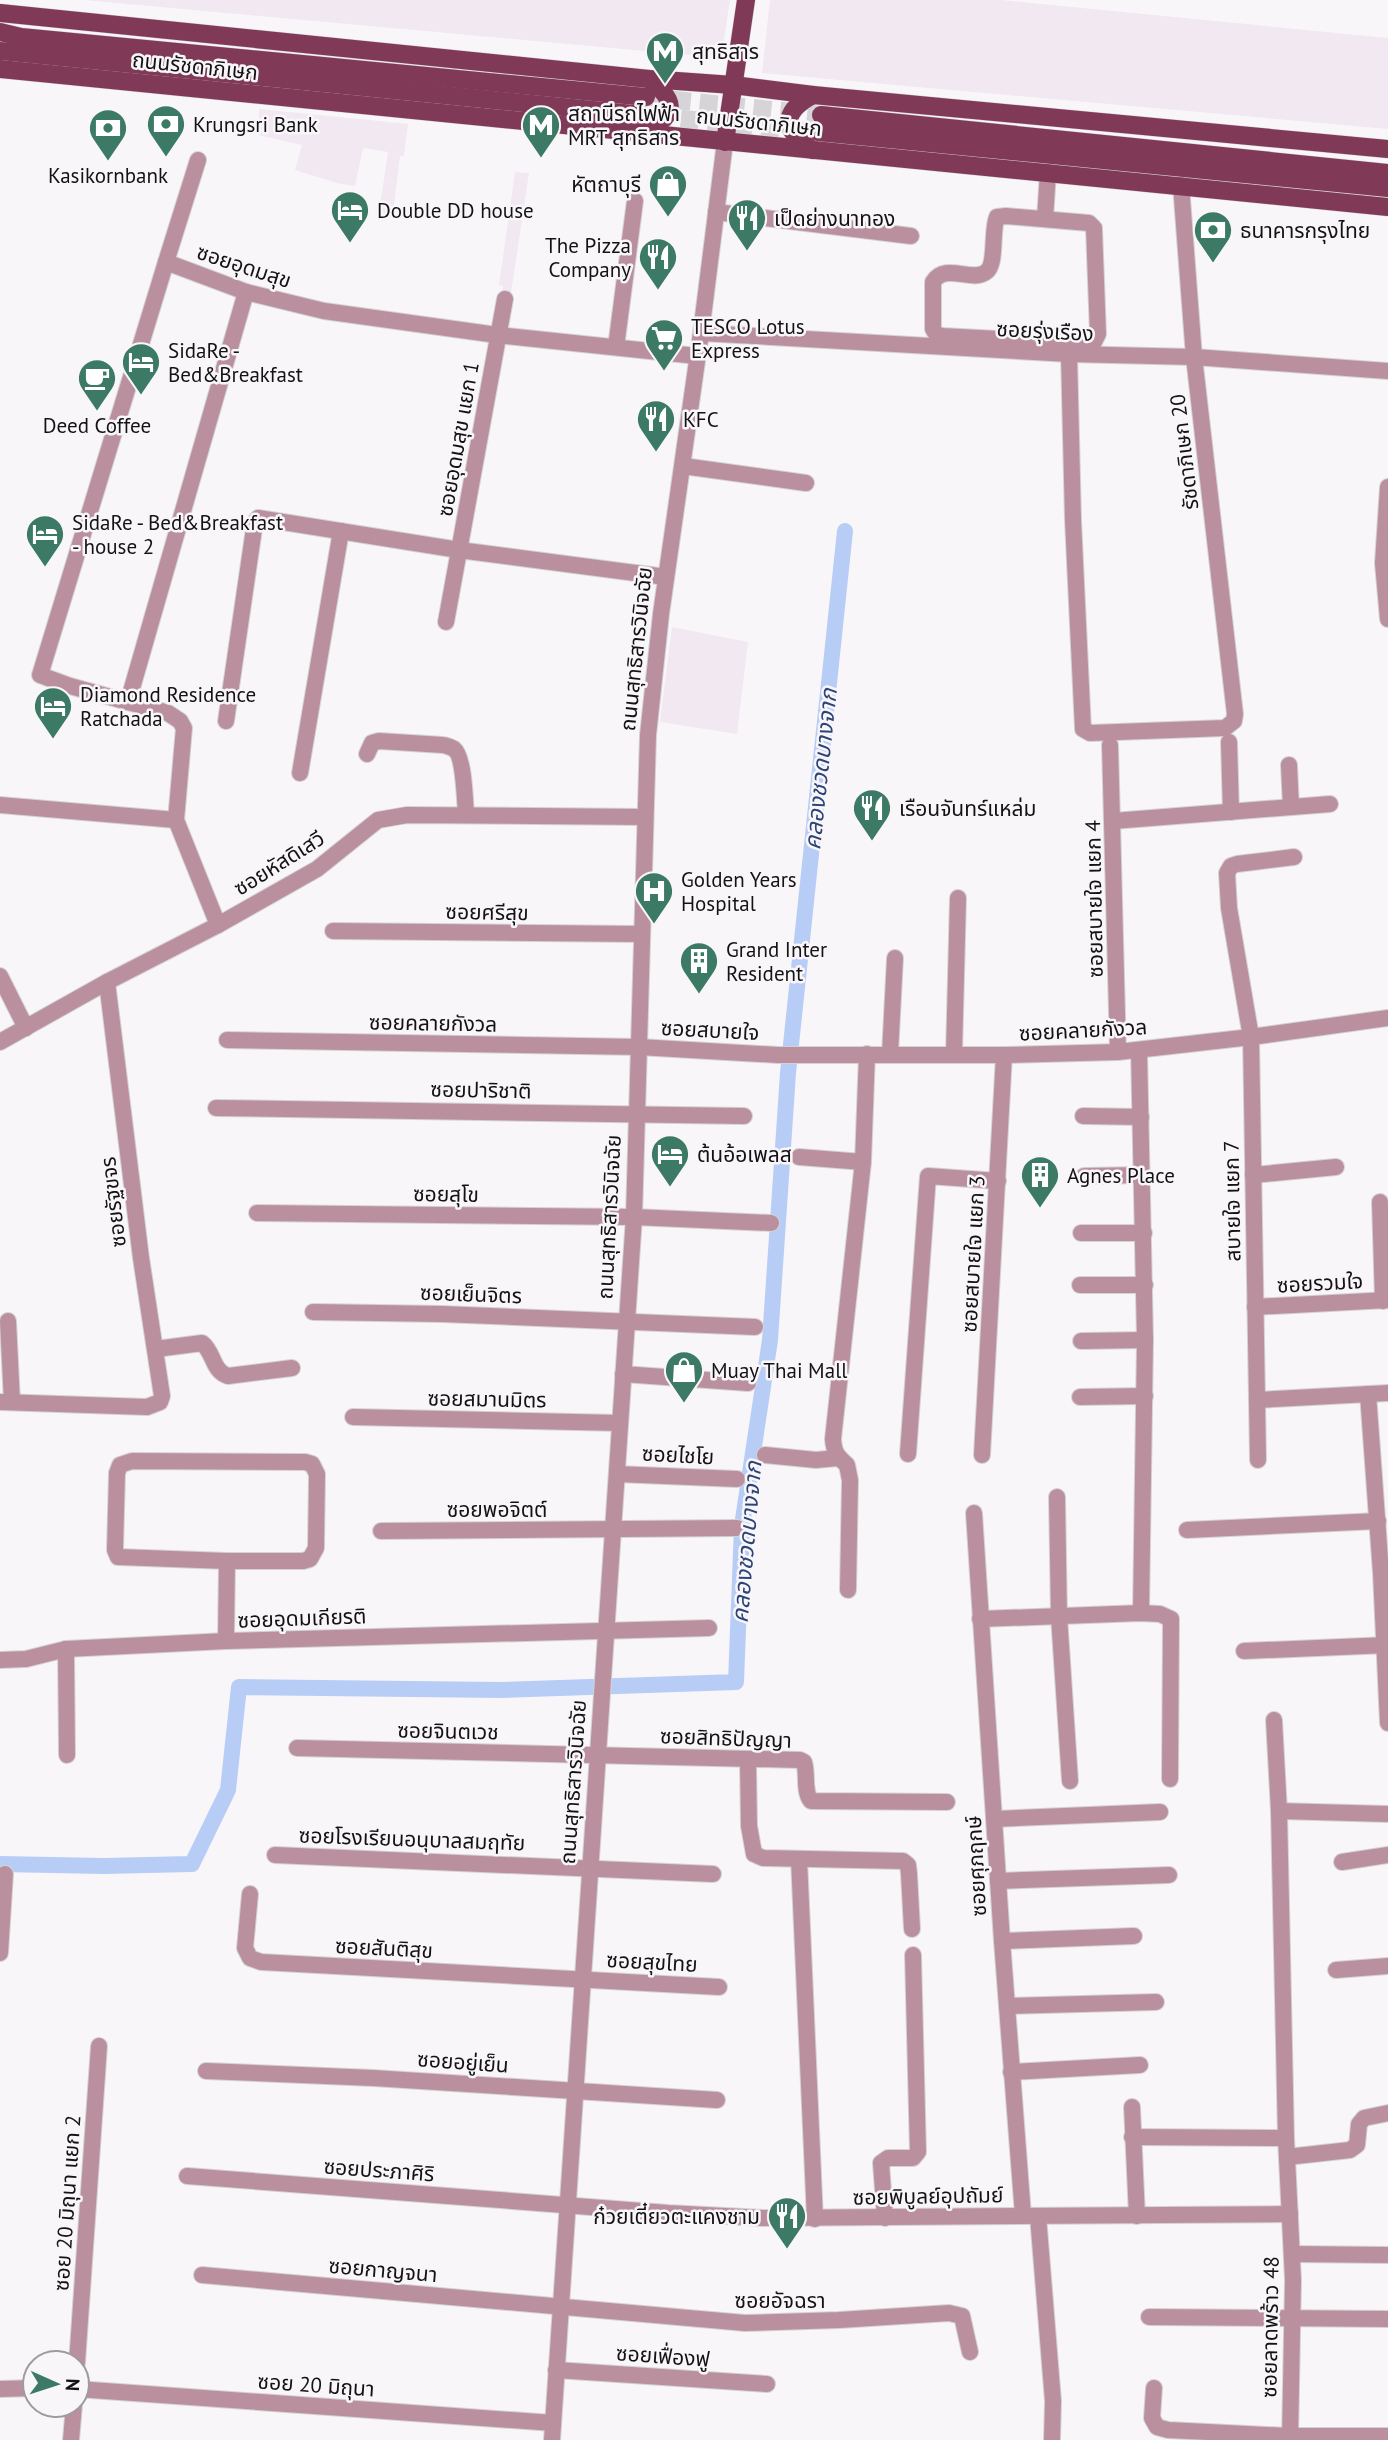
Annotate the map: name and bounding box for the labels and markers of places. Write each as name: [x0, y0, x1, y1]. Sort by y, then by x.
metro station icon: สุทธิสาร: [644, 30, 686, 85]
place label: สุทธิสาร: [692, 38, 759, 65]
place label: สถานีรถไฟฟ้า MRT สุทธิสาร: [568, 100, 680, 151]
bank icon: Krungsri Bank: [145, 103, 187, 158]
metro station icon: สถานีรถไฟฟ้า MRT สุทธิสาร: [520, 104, 562, 159]
bank icon: Kasikornbank: [87, 107, 129, 162]
place label: Krungsri Bank: [193, 111, 318, 138]
place label: Kasikornbank: [48, 162, 168, 189]
shop icon: หัตถาบุรี: [647, 163, 689, 218]
place label: หัตถาบุรี: [571, 171, 641, 198]
hotel icon: Double DD house: [329, 189, 371, 244]
place label: Double DD house: [377, 197, 534, 224]
restaurant icon: เป็ดย่างนาทอง: [726, 197, 768, 252]
place label: เป็ดย่างนาทอง: [774, 205, 895, 232]
bank icon: ธนาคารกรุงไทย: [1192, 209, 1234, 264]
place label: ธนาคารกรุงไทย: [1240, 217, 1370, 244]
place label: The Pizza Company: [545, 232, 631, 283]
restaurant icon: The Pizza Company: [637, 236, 679, 291]
place label: TESCO Lotus Express: [691, 313, 805, 364]
supermarket icon: TESCO Lotus Express: [643, 317, 685, 372]
place label: SidaRe - Bed&Breakfast: [168, 337, 303, 388]
hotel icon: SidaRe - Bed&Breakfast: [120, 341, 162, 396]
cafe icon: Deed Coffee: [76, 357, 118, 412]
restaurant icon: KFC: [635, 398, 677, 453]
place label: KFC: [683, 406, 719, 433]
place label: Deed Coffee: [43, 412, 151, 439]
place label: SidaRe - Bed&Breakfast - house 2: [72, 509, 283, 560]
hotel icon: SidaRe - Bed&Breakfast - house 2: [24, 513, 66, 568]
place label: Diamond Residence Ratchada: [80, 681, 256, 732]
hotel icon: Diamond Residence Ratchada: [32, 685, 74, 740]
restaurant icon: เรือนจันทร์แหล่ม: [851, 787, 893, 842]
place label: เรือนจันทร์แหล่ม: [899, 795, 1036, 822]
place label: Golden Years Hospital: [681, 866, 797, 917]
hospital icon: Golden Years Hospital: [633, 870, 675, 925]
place label: Grand Inter Resident: [726, 936, 827, 987]
building icon: Grand Inter Resident: [678, 940, 720, 995]
hotel icon: ต้นอ้อเพลส: [649, 1133, 691, 1188]
place label: ต้นอ้อเพลส: [697, 1141, 792, 1168]
building icon: Agnes Place: [1019, 1154, 1061, 1209]
place label: Agnes Place: [1067, 1162, 1175, 1189]
shop icon: Muay Thai Mall: [663, 1349, 705, 1404]
place label: Muay Thai Mall: [711, 1357, 847, 1384]
restaurant icon: ก๋วยเตี๋ยวตะแคงชาม: [766, 2195, 808, 2250]
place label: ก๋วยเตี๋ยวตะแคงชาม: [593, 2202, 760, 2230]

